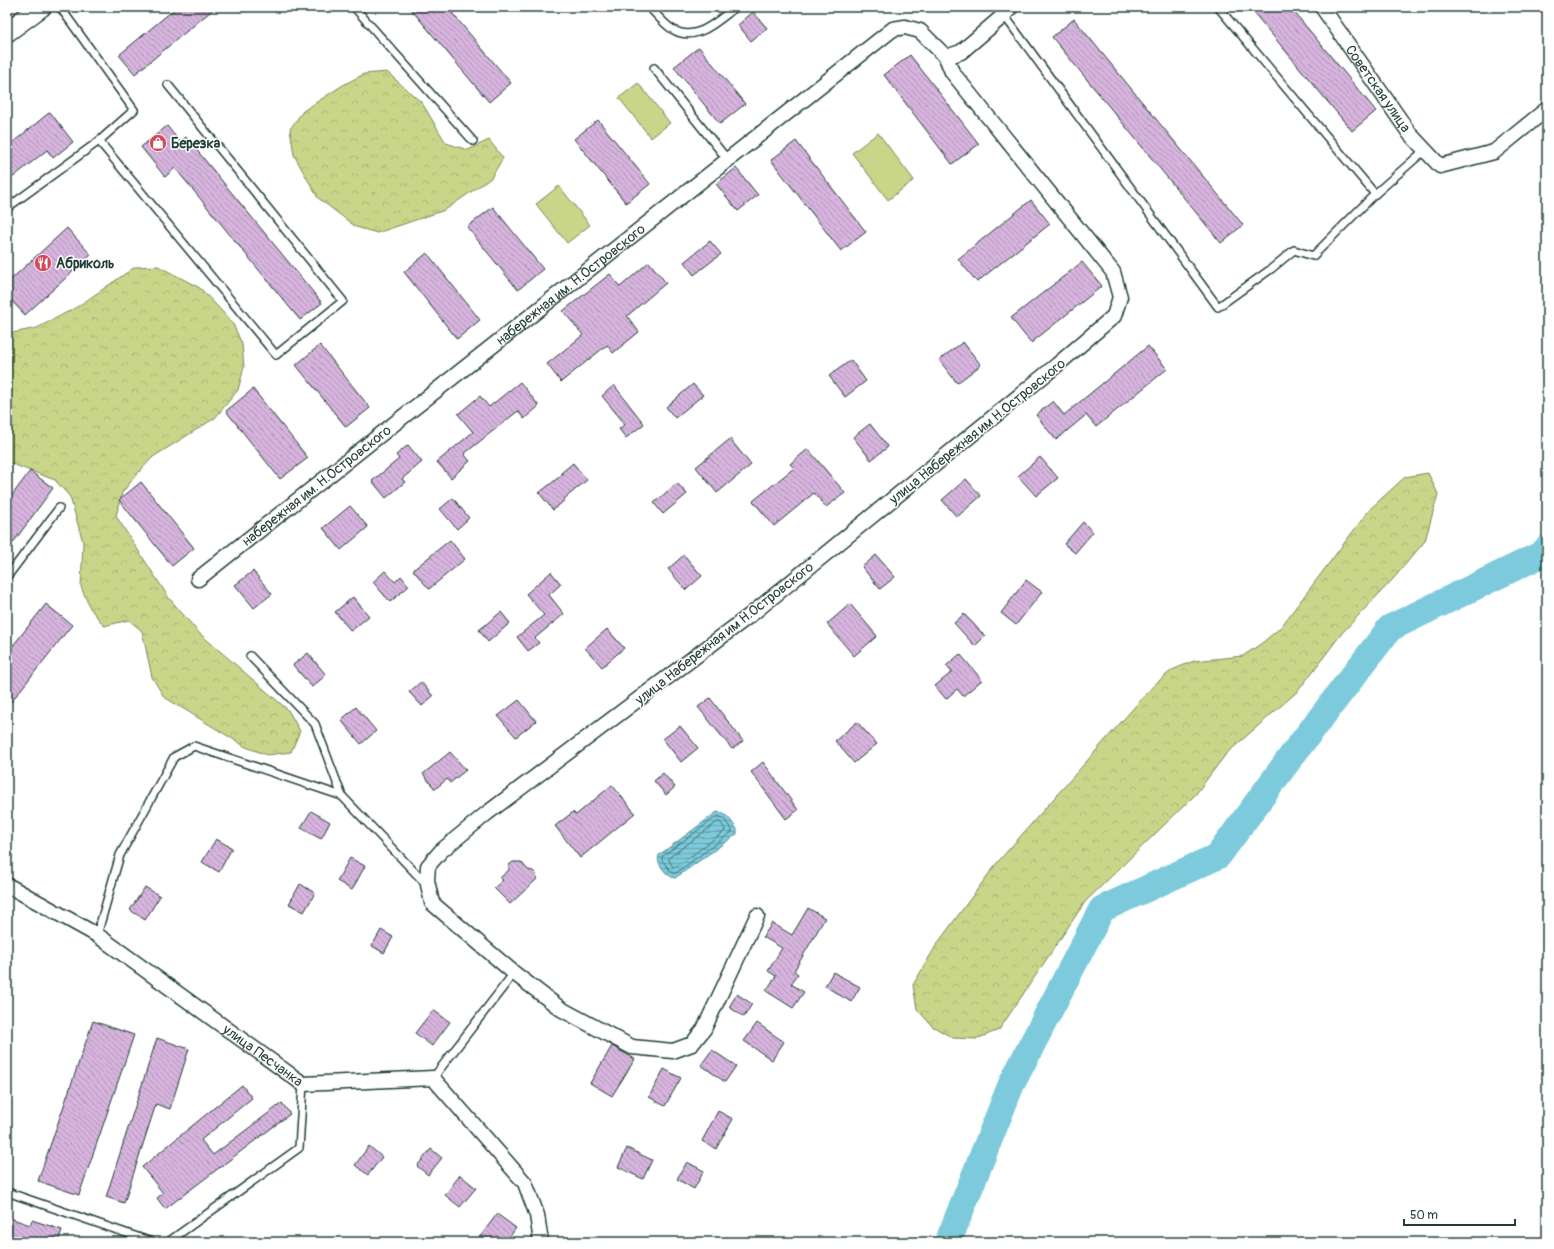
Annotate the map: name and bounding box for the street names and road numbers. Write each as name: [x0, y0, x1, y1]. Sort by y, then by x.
street label: Советская улица: [1342, 42, 1414, 136]
street label: набережная им. Н.Островского: [493, 220, 649, 349]
street label: улица Набережная им Н.Островского: [885, 355, 1069, 508]
street label: набережная им. Н.Островского: [239, 421, 395, 550]
street label: улица Набережная им Н.Островского: [631, 558, 817, 709]
street label: улица Песчанка: [219, 1020, 306, 1090]

